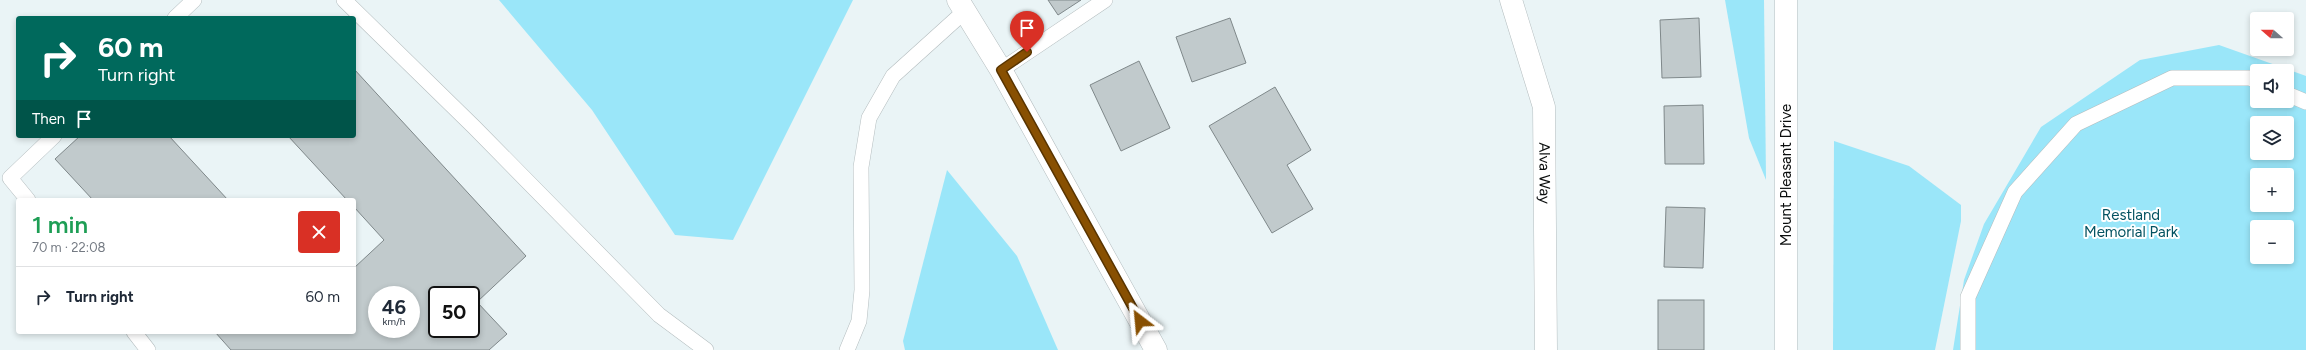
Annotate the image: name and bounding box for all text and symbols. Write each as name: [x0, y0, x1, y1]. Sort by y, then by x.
pin: [1010, 11, 1044, 52]
north arrow: [2250, 12, 2294, 56]
map controls: [2250, 12, 2294, 264]
icon: arrive: [1016, 17, 1038, 39]
text: 60 m: [98, 30, 163, 64]
icon: right: [32, 32, 84, 84]
text: Turn right: [98, 64, 175, 86]
button: sound: [2250, 64, 2294, 108]
street label: Mount Pleasant Drive: [1777, 104, 1795, 246]
icon: arrive: [73, 108, 95, 130]
text: Then: [32, 110, 65, 128]
button: layers: [2250, 116, 2294, 160]
street label: Alva Way: [1535, 142, 1554, 204]
button: +: [2250, 168, 2294, 212]
park label: Restland Memorial Park: [2084, 206, 2179, 241]
text: 1 min: [32, 210, 88, 239]
button: close: [298, 211, 340, 253]
button: −: [2250, 220, 2294, 264]
text: 70 m · 22:08: [32, 240, 105, 255]
icon: right: [32, 286, 54, 308]
speed limit sign: 50: [428, 286, 480, 338]
text: Turn right: [66, 288, 134, 306]
text: 60 m: [305, 288, 340, 306]
text: 46: [382, 295, 406, 319]
position arrow: [1119, 300, 1161, 342]
text: km/h: [383, 315, 405, 328]

